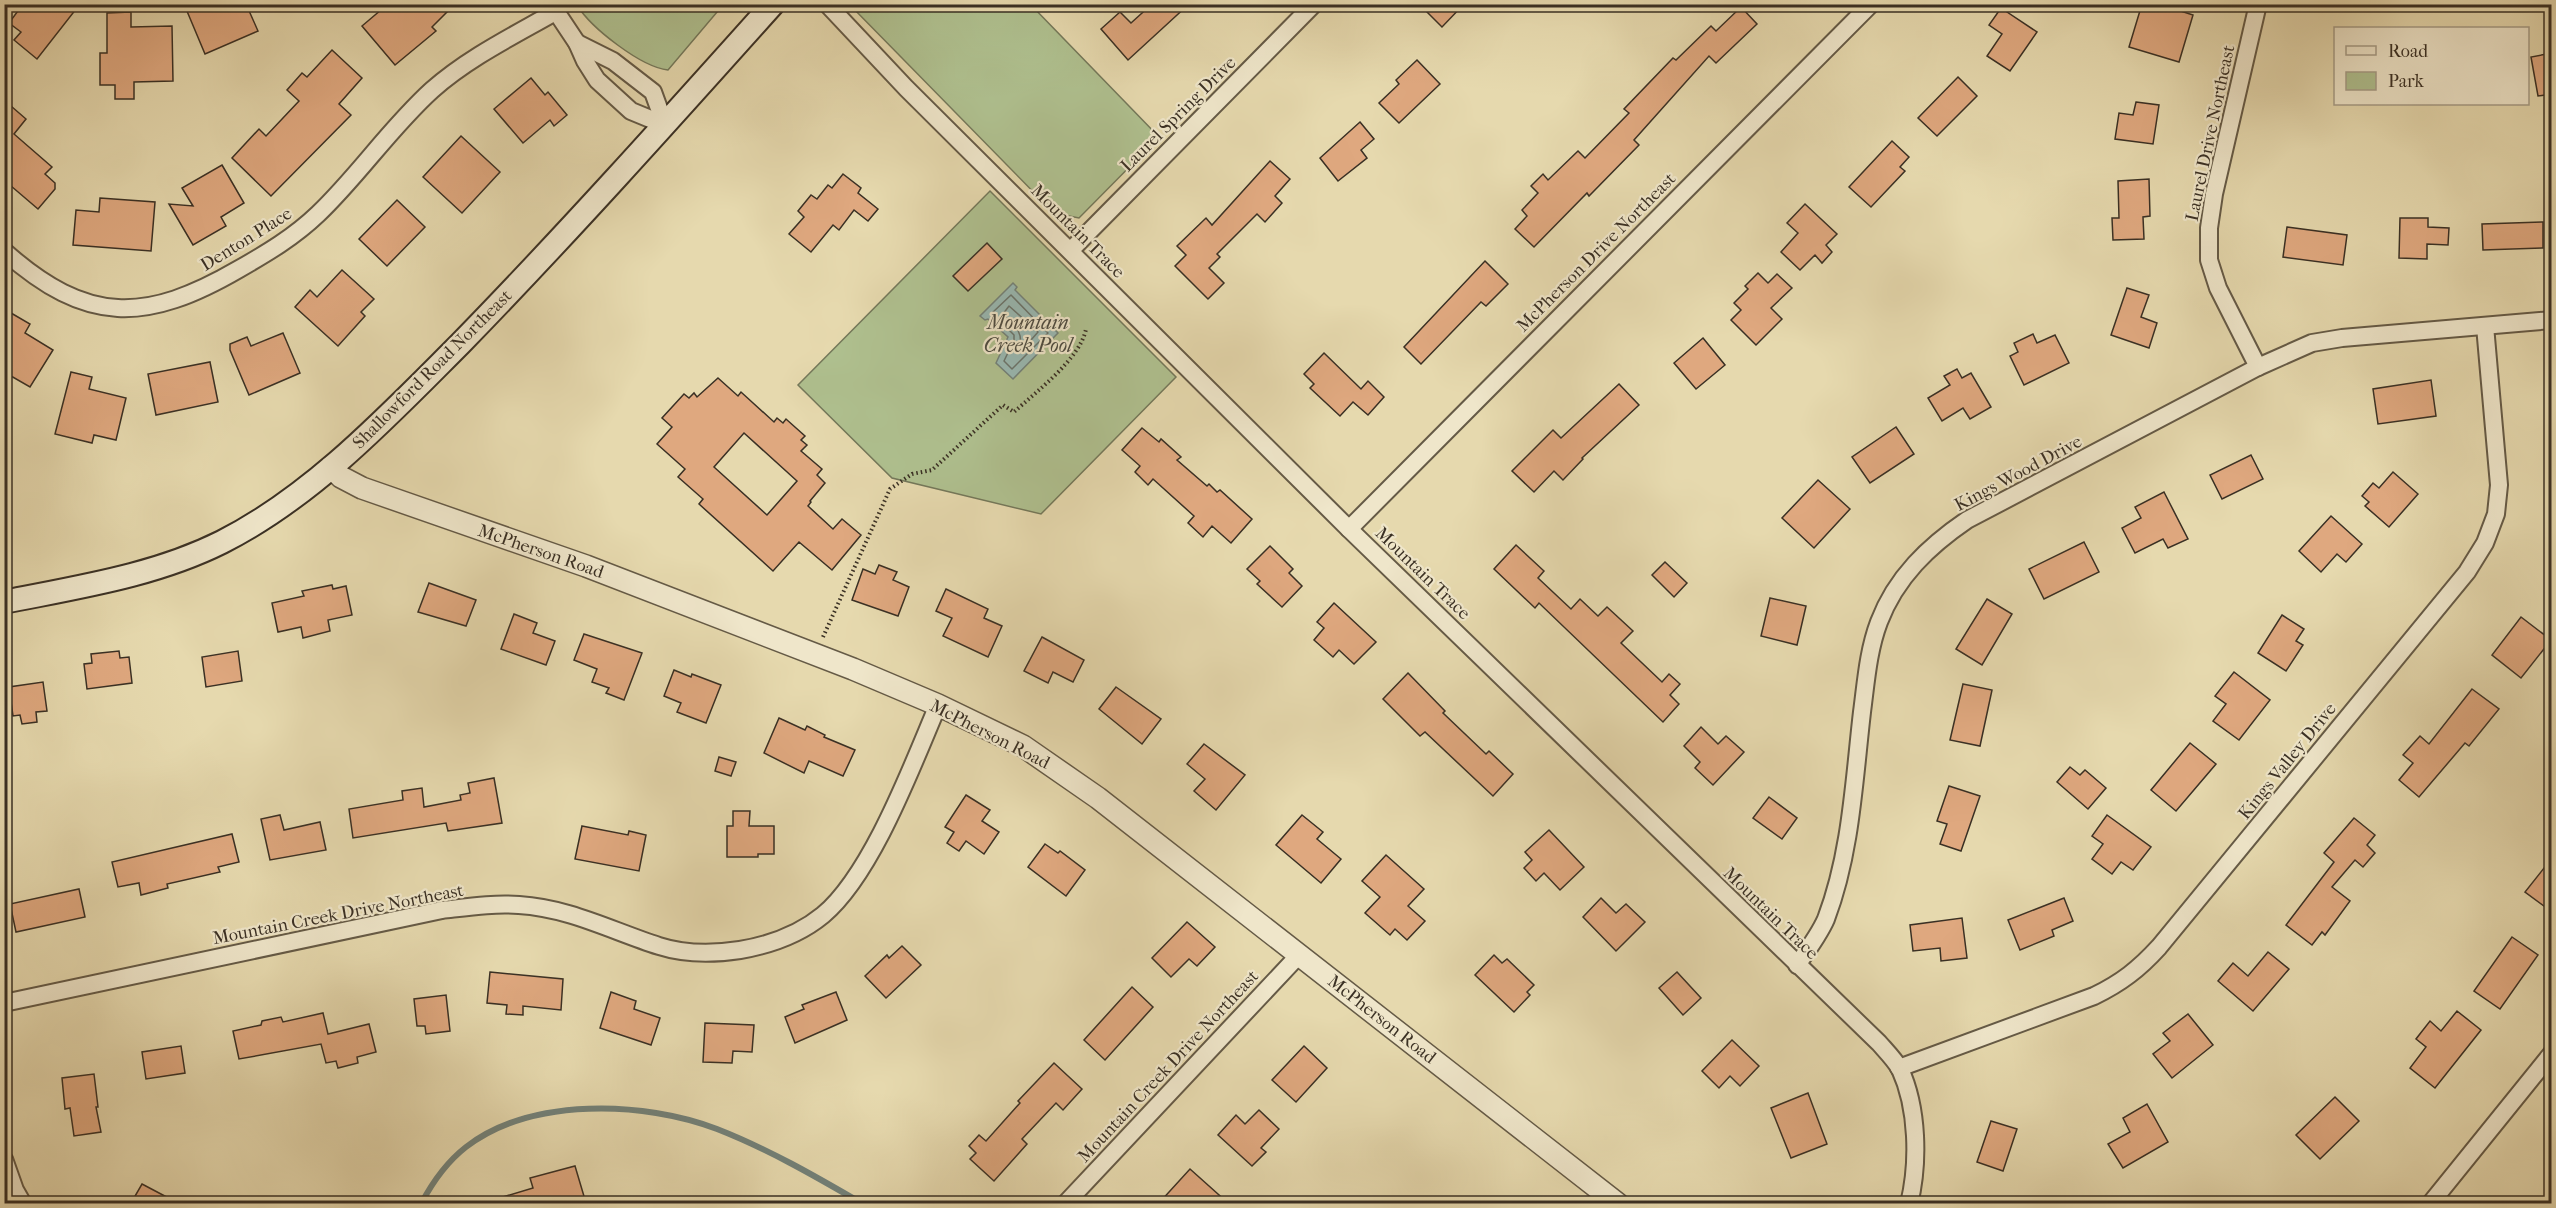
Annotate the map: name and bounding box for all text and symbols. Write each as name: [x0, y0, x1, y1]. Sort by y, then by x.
legend: [2334, 27, 2529, 105]
text: Road: [2388, 41, 2428, 62]
street label: Laurel Drive Northeast: [2182, 43, 2240, 223]
street label: Laurel Spring Drive: [1116, 52, 1240, 176]
text: Park: [2388, 71, 2425, 92]
street label: McPherson Drive Northeast: [1513, 168, 1681, 336]
street label: Mountain Trace: [1026, 180, 1129, 283]
street label: Denton Place: [197, 203, 296, 276]
street label: Shallowford Road Northeast: [348, 285, 517, 453]
water label: Mountain Creek Pool: [984, 311, 1074, 357]
street label: Kings Wood Drive: [1951, 431, 2086, 516]
street label: McPherson Road: [475, 520, 607, 583]
street label: Mountain Trace: [1371, 523, 1475, 624]
street label: McPherson Road: [926, 695, 1053, 774]
street label: Kings Valley Drive: [2234, 699, 2341, 824]
street label: Mountain Trace: [1719, 863, 1823, 964]
street label: Mountain Creek Drive Northeast: [211, 880, 466, 949]
street label: Mountain Creek Drive Northeast: [1074, 965, 1263, 1167]
street label: McPherson Road: [1323, 971, 1440, 1068]

